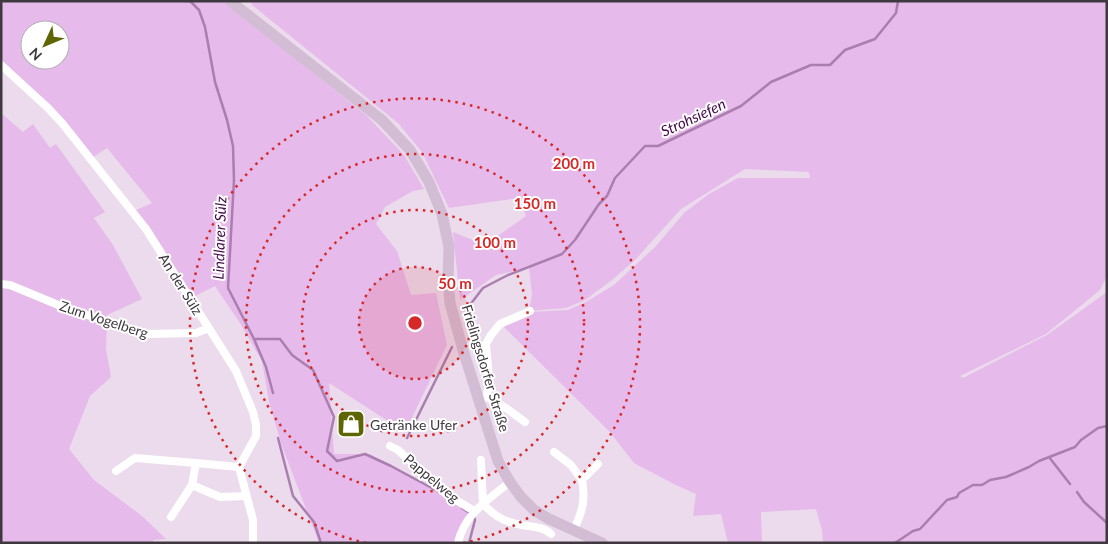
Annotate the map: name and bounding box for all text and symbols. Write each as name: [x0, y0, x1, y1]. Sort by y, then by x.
north arrow: [20, 20, 70, 70]
text: N: [25, 45, 45, 64]
water label: Strohsiefen: [658, 94, 728, 140]
text: 200 m: [553, 154, 595, 172]
text: 150 m: [514, 194, 556, 212]
water label: Lindlarer Sülz: [209, 196, 229, 280]
text: 100 m: [474, 233, 516, 251]
street label: An der Sülz: [155, 250, 207, 318]
text: 50 m: [438, 274, 472, 292]
street label: Zum Vogelberg: [58, 297, 150, 341]
street label: Frielingsdorfer Straße: [459, 302, 513, 434]
centre of rings: [406, 314, 424, 332]
shop icon: Getränke Ufer: [336, 409, 366, 439]
place label: Getränke Ufer: [370, 416, 457, 433]
street label: Pappelweg: [401, 450, 463, 506]

